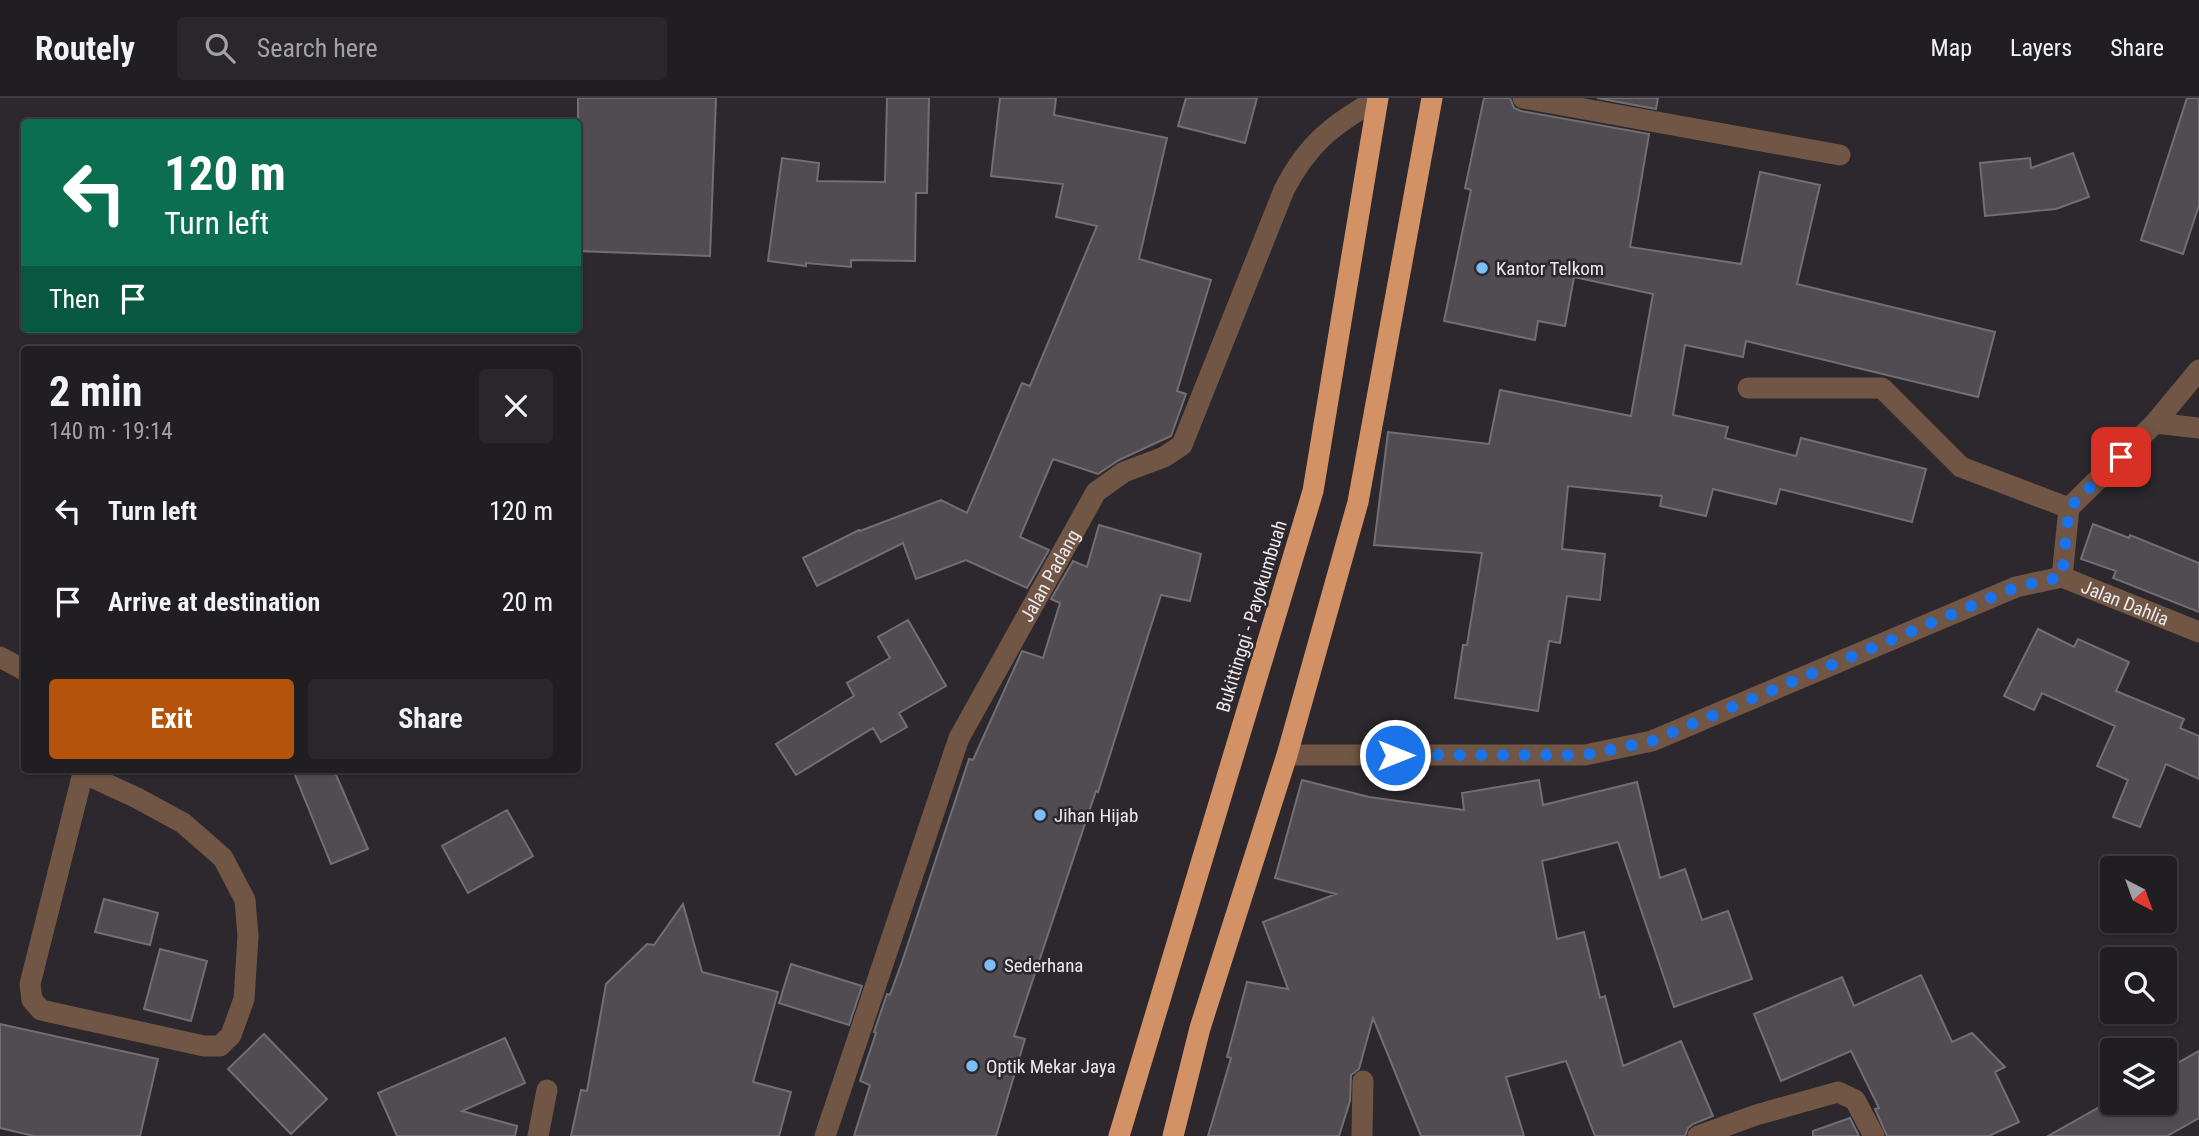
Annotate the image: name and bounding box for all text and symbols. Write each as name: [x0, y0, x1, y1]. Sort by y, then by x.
search box: [177, 17, 667, 80]
text: Routely: [35, 29, 135, 68]
icon: search: [201, 29, 239, 67]
text: Search here: [257, 33, 378, 63]
text: Map: [1931, 34, 1972, 62]
text: Layers: [2010, 34, 2072, 62]
text: Share: [2110, 34, 2164, 62]
text: 120 m: [164, 145, 286, 202]
icon: left: [49, 147, 140, 238]
text: Turn left: [164, 204, 269, 242]
place label: Kantor Telkom: [1496, 257, 1604, 280]
marker: Kantor Telkom: [1474, 260, 1490, 276]
icon: arrive: [114, 280, 152, 318]
text: Then: [49, 284, 100, 314]
text: 2 min: [49, 367, 142, 416]
button: close: [479, 369, 553, 443]
text: 140 m · 19:14: [49, 418, 173, 445]
pin: [2091, 427, 2151, 487]
icon: arrive: [2102, 438, 2140, 476]
icon: left: [49, 492, 87, 530]
text: Turn left: [108, 496, 197, 526]
text: 120 m: [489, 496, 553, 526]
street label: Bukittinggi - Payokumbuah: [1211, 517, 1292, 715]
street label: Jalan Padang: [1015, 526, 1085, 626]
street label: Jalan Dahlia: [2078, 575, 2172, 631]
icon: arrive: [49, 583, 87, 621]
text: Arrive at destination: [108, 587, 320, 617]
text: 20 m: [502, 587, 553, 617]
button: Exit: [49, 679, 294, 759]
button: Share: [308, 679, 553, 759]
position arrow: [1358, 718, 1432, 792]
place label: Jihan Hijab: [1054, 804, 1138, 827]
marker: Jihan Hijab: [1032, 807, 1048, 823]
north arrow: [2100, 856, 2177, 933]
map controls: [2100, 856, 2177, 1115]
button: search: [2100, 947, 2177, 1024]
place label: Sederhana: [1004, 954, 1083, 977]
marker: Sederhana: [982, 957, 998, 973]
button: layers: [2100, 1038, 2177, 1115]
place label: Optik Mekar Jaya: [986, 1055, 1116, 1078]
marker: Optik Mekar Jaya: [964, 1058, 980, 1074]

